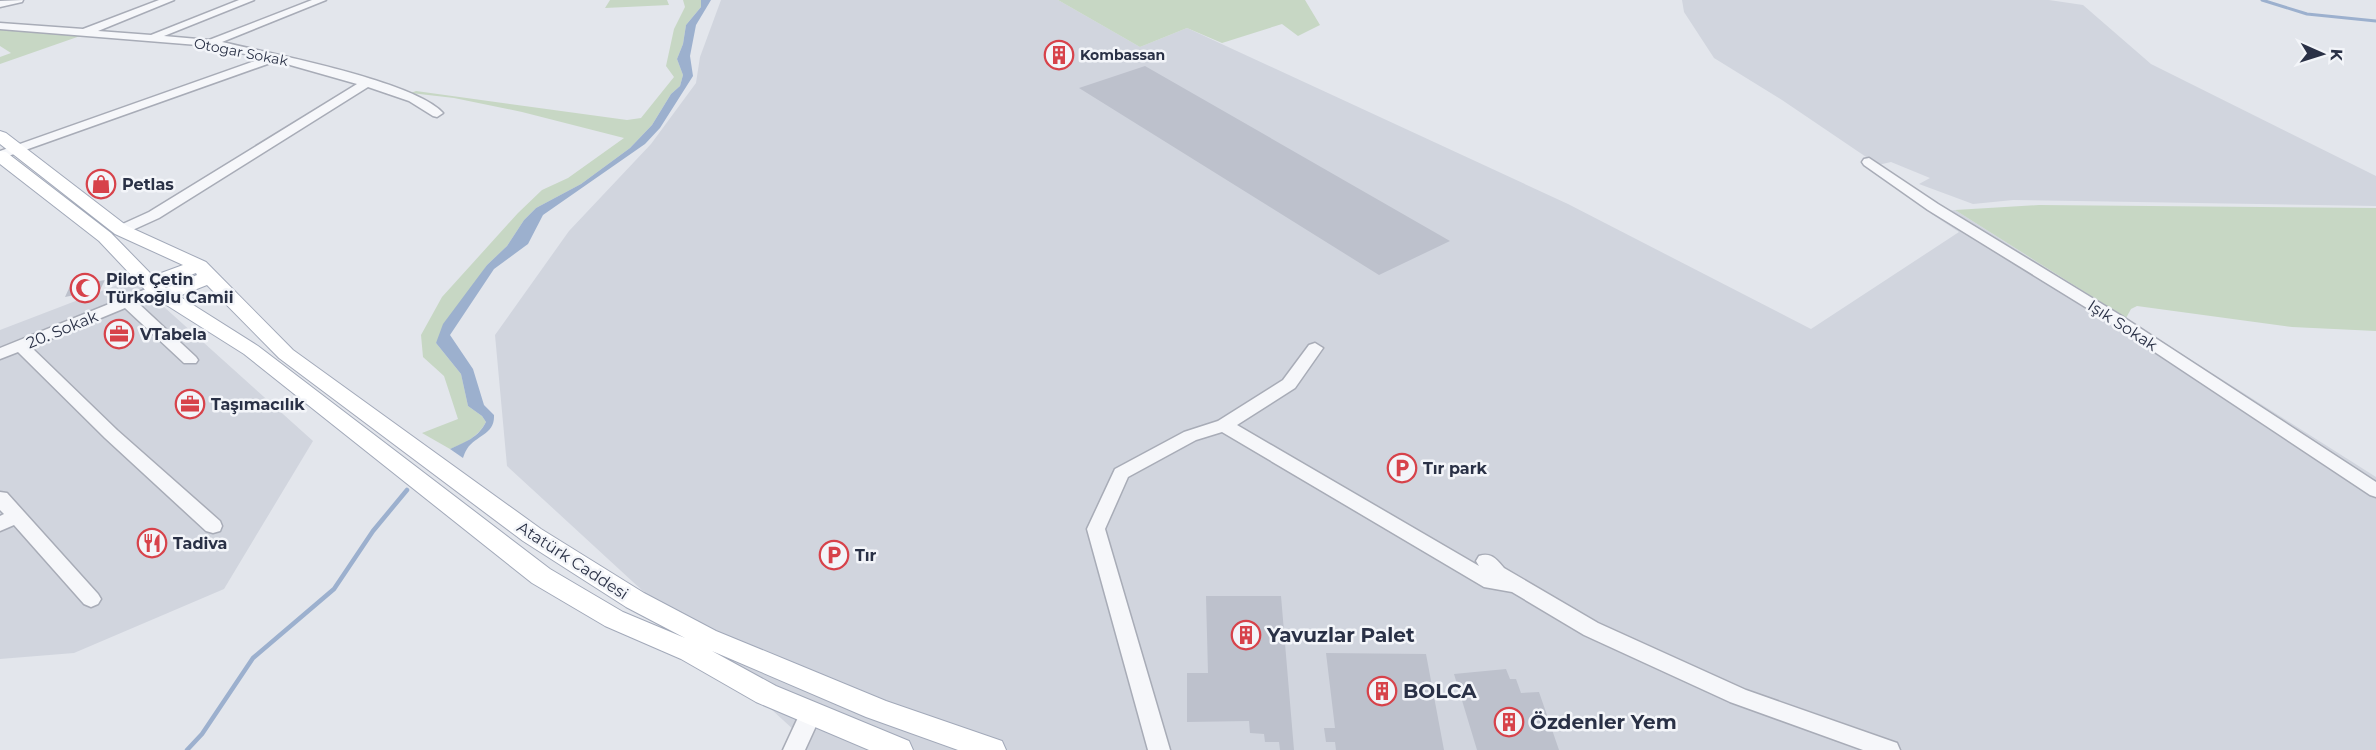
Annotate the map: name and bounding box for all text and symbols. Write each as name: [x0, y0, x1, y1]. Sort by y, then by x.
north arrow: [2292, 24, 2352, 84]
street label: Otogar Sokak: [192, 34, 290, 70]
building icon: Kombassan: [1043, 39, 1075, 71]
place label: Kombassan: [1080, 46, 1165, 64]
text: K: [2327, 48, 2346, 62]
shop icon: Petlas: [85, 168, 117, 200]
place label: Petlas: [122, 175, 174, 194]
place label: Pilot Çetin Türkoğlu Camii: [106, 270, 233, 307]
mosque icon: Pilot Çetin Türkoğlu Camii: [69, 272, 101, 304]
street label: Işık Sokak: [2084, 296, 2161, 355]
street label: 20. Sokak: [24, 306, 101, 352]
office icon: VTabela: [103, 318, 135, 350]
place label: VTabela: [139, 325, 207, 344]
office icon: Taşımacılık: [174, 388, 206, 420]
place label: Taşımacılık: [211, 395, 305, 415]
parking icon: Tır park: [1386, 452, 1418, 484]
place label: Tır park: [1423, 459, 1488, 478]
street label: Atatürk Caddesi: [514, 517, 632, 603]
restaurant icon: Tadiva: [136, 527, 168, 559]
place label: Tadiva: [173, 534, 227, 553]
parking icon: Tır: [818, 539, 850, 571]
place label: Tır: [855, 546, 877, 565]
building icon: Yavuzlar Palet: [1230, 619, 1262, 651]
place label: Yavuzlar Palet: [1266, 623, 1415, 647]
building icon: BOLCA: [1366, 675, 1398, 707]
place label: BOLCA: [1403, 679, 1477, 703]
building icon: Özdenler Yem: [1493, 706, 1525, 738]
place label: Özdenler Yem: [1530, 710, 1677, 734]

